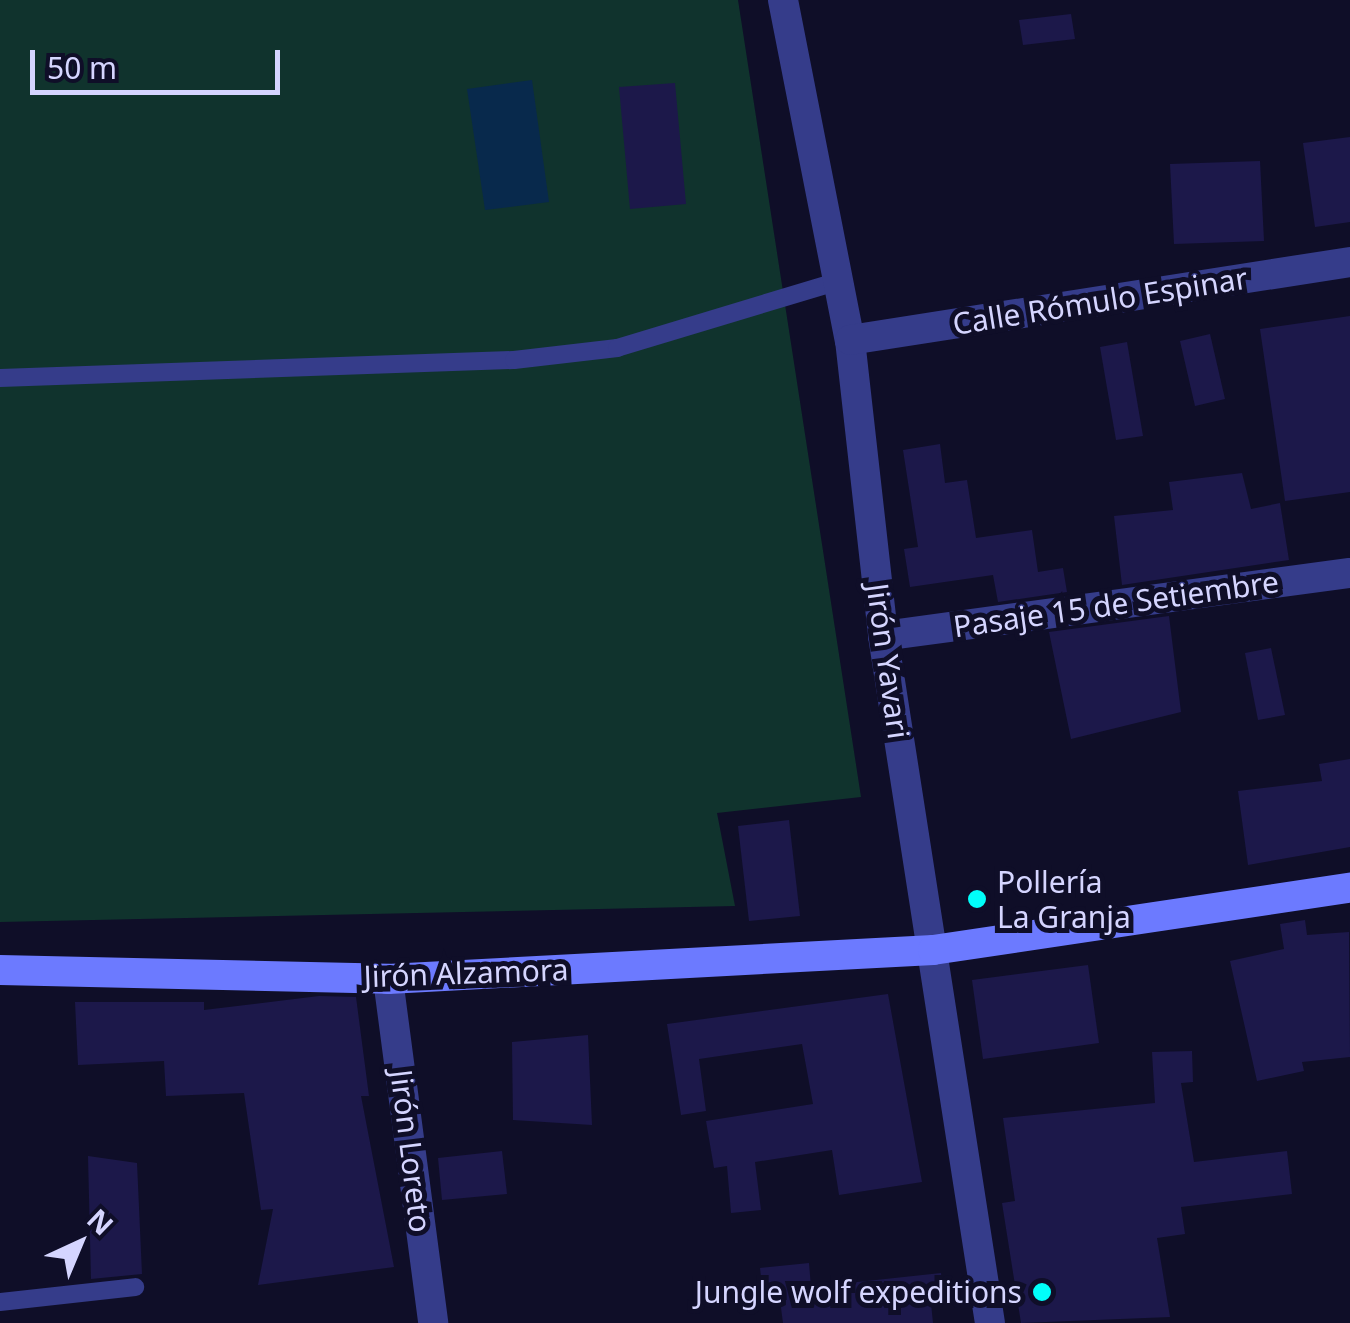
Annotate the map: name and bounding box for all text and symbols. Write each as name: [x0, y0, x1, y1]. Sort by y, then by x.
scale bar: [35, 30, 285, 92]
text: 50 m: [47, 47, 117, 88]
street label: Calle Rómulo Espinar: [950, 260, 1250, 342]
street label: Pasaje 15 de Setiembre: [951, 563, 1281, 645]
street label: Jirón Yavari: [859, 581, 917, 741]
place label: Pollería La Granja: [997, 864, 1131, 934]
marker: Pollería La Granja: [966, 888, 988, 910]
street label: Jirón Alzamora: [363, 951, 569, 995]
street label: Jirón Loreto: [383, 1068, 439, 1234]
north arrow: [30, 1193, 130, 1293]
text: N: [79, 1200, 122, 1243]
place label: Jungle wolf expeditions: [695, 1274, 1022, 1310]
marker: Jungle wolf expeditions: [1031, 1281, 1053, 1303]

